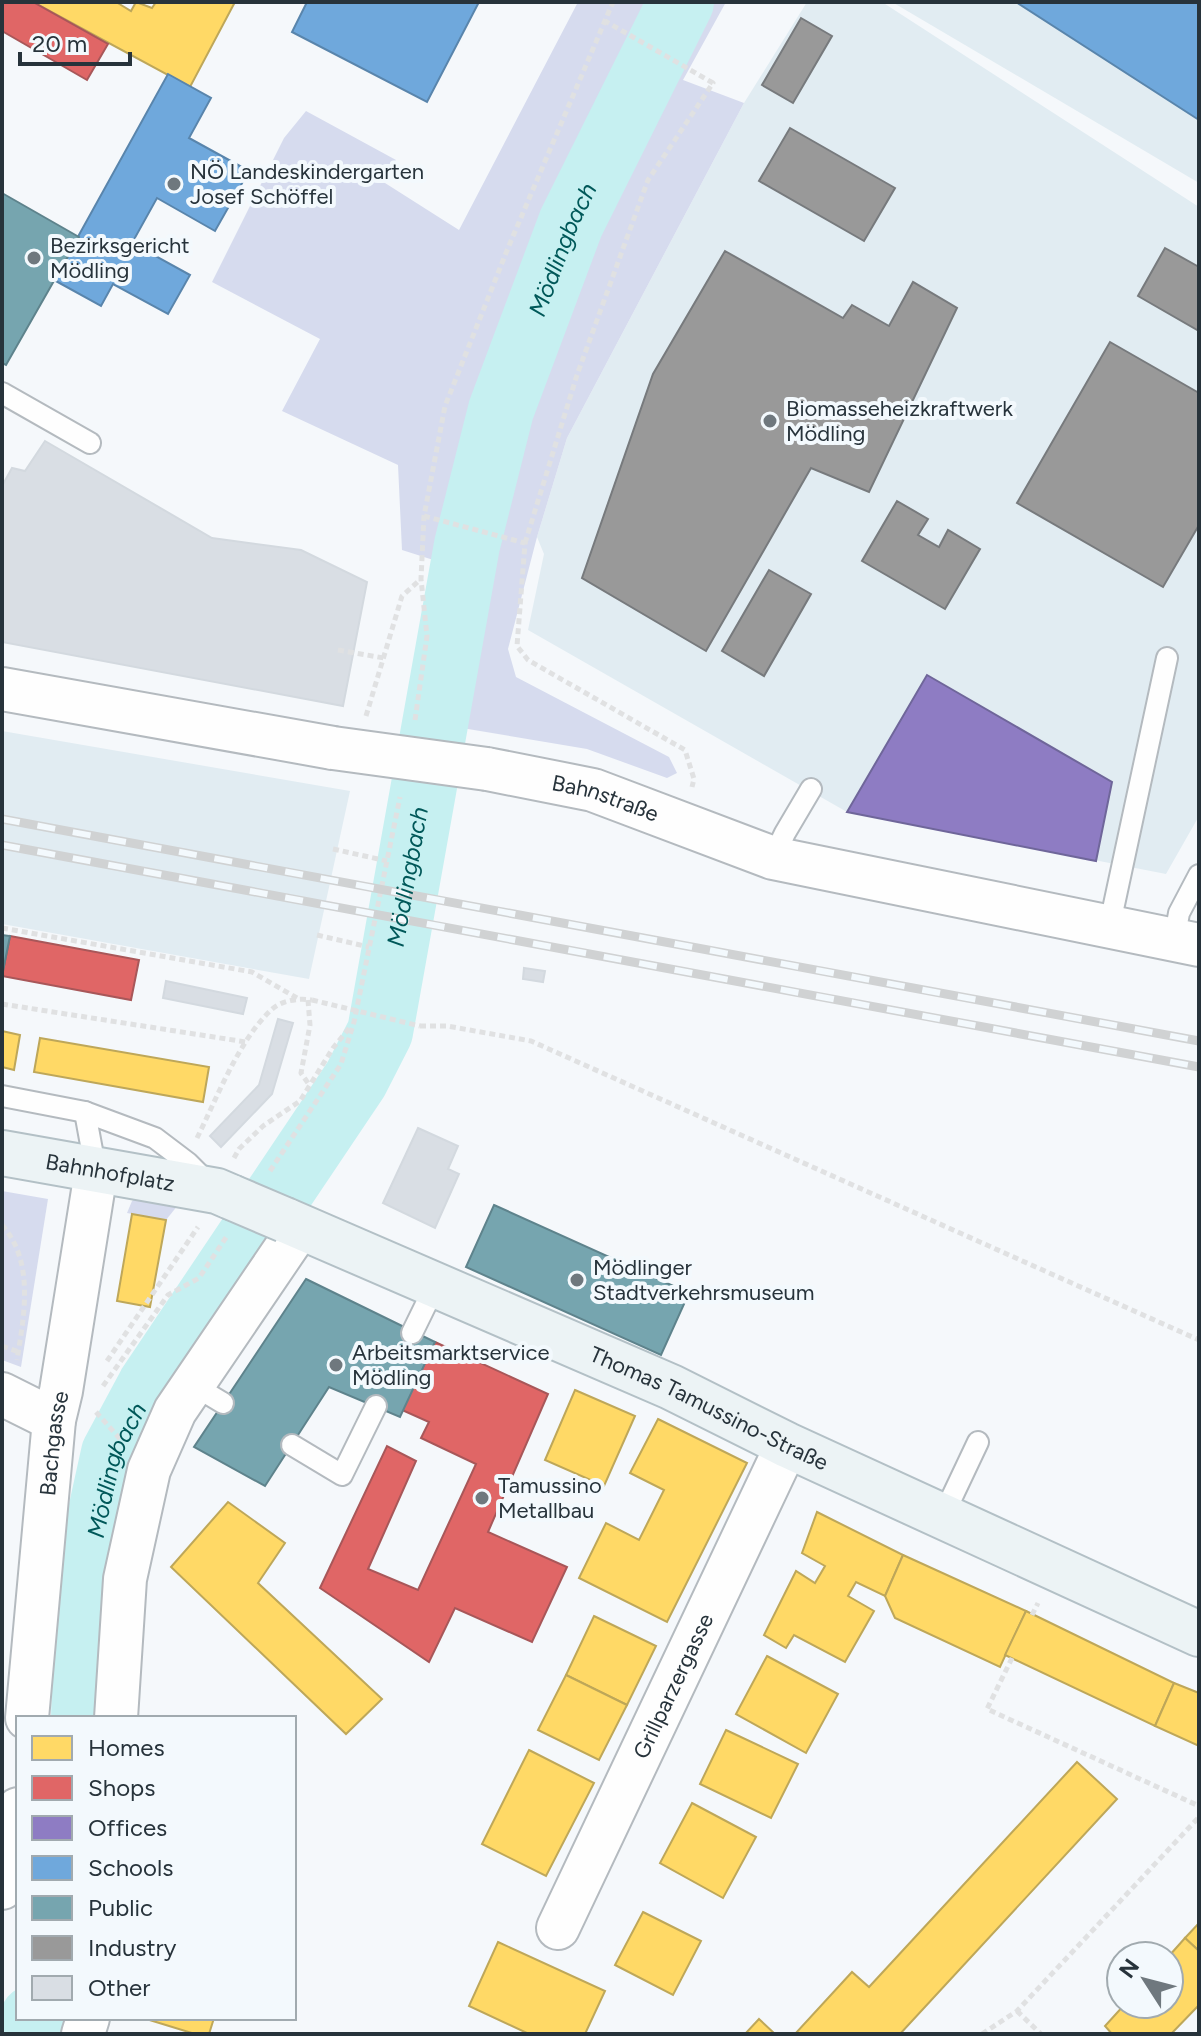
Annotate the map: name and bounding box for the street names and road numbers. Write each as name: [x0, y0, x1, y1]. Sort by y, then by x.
street label: Bahnstraße: [550, 769, 663, 828]
street label: Bahnhofplatz: [44, 1148, 177, 1197]
street label: Thomas Tamussino-Straße: [586, 1341, 833, 1476]
street label: Bachgasse: [34, 1388, 75, 1497]
street label: Grillparzergasse: [627, 1609, 719, 1763]

